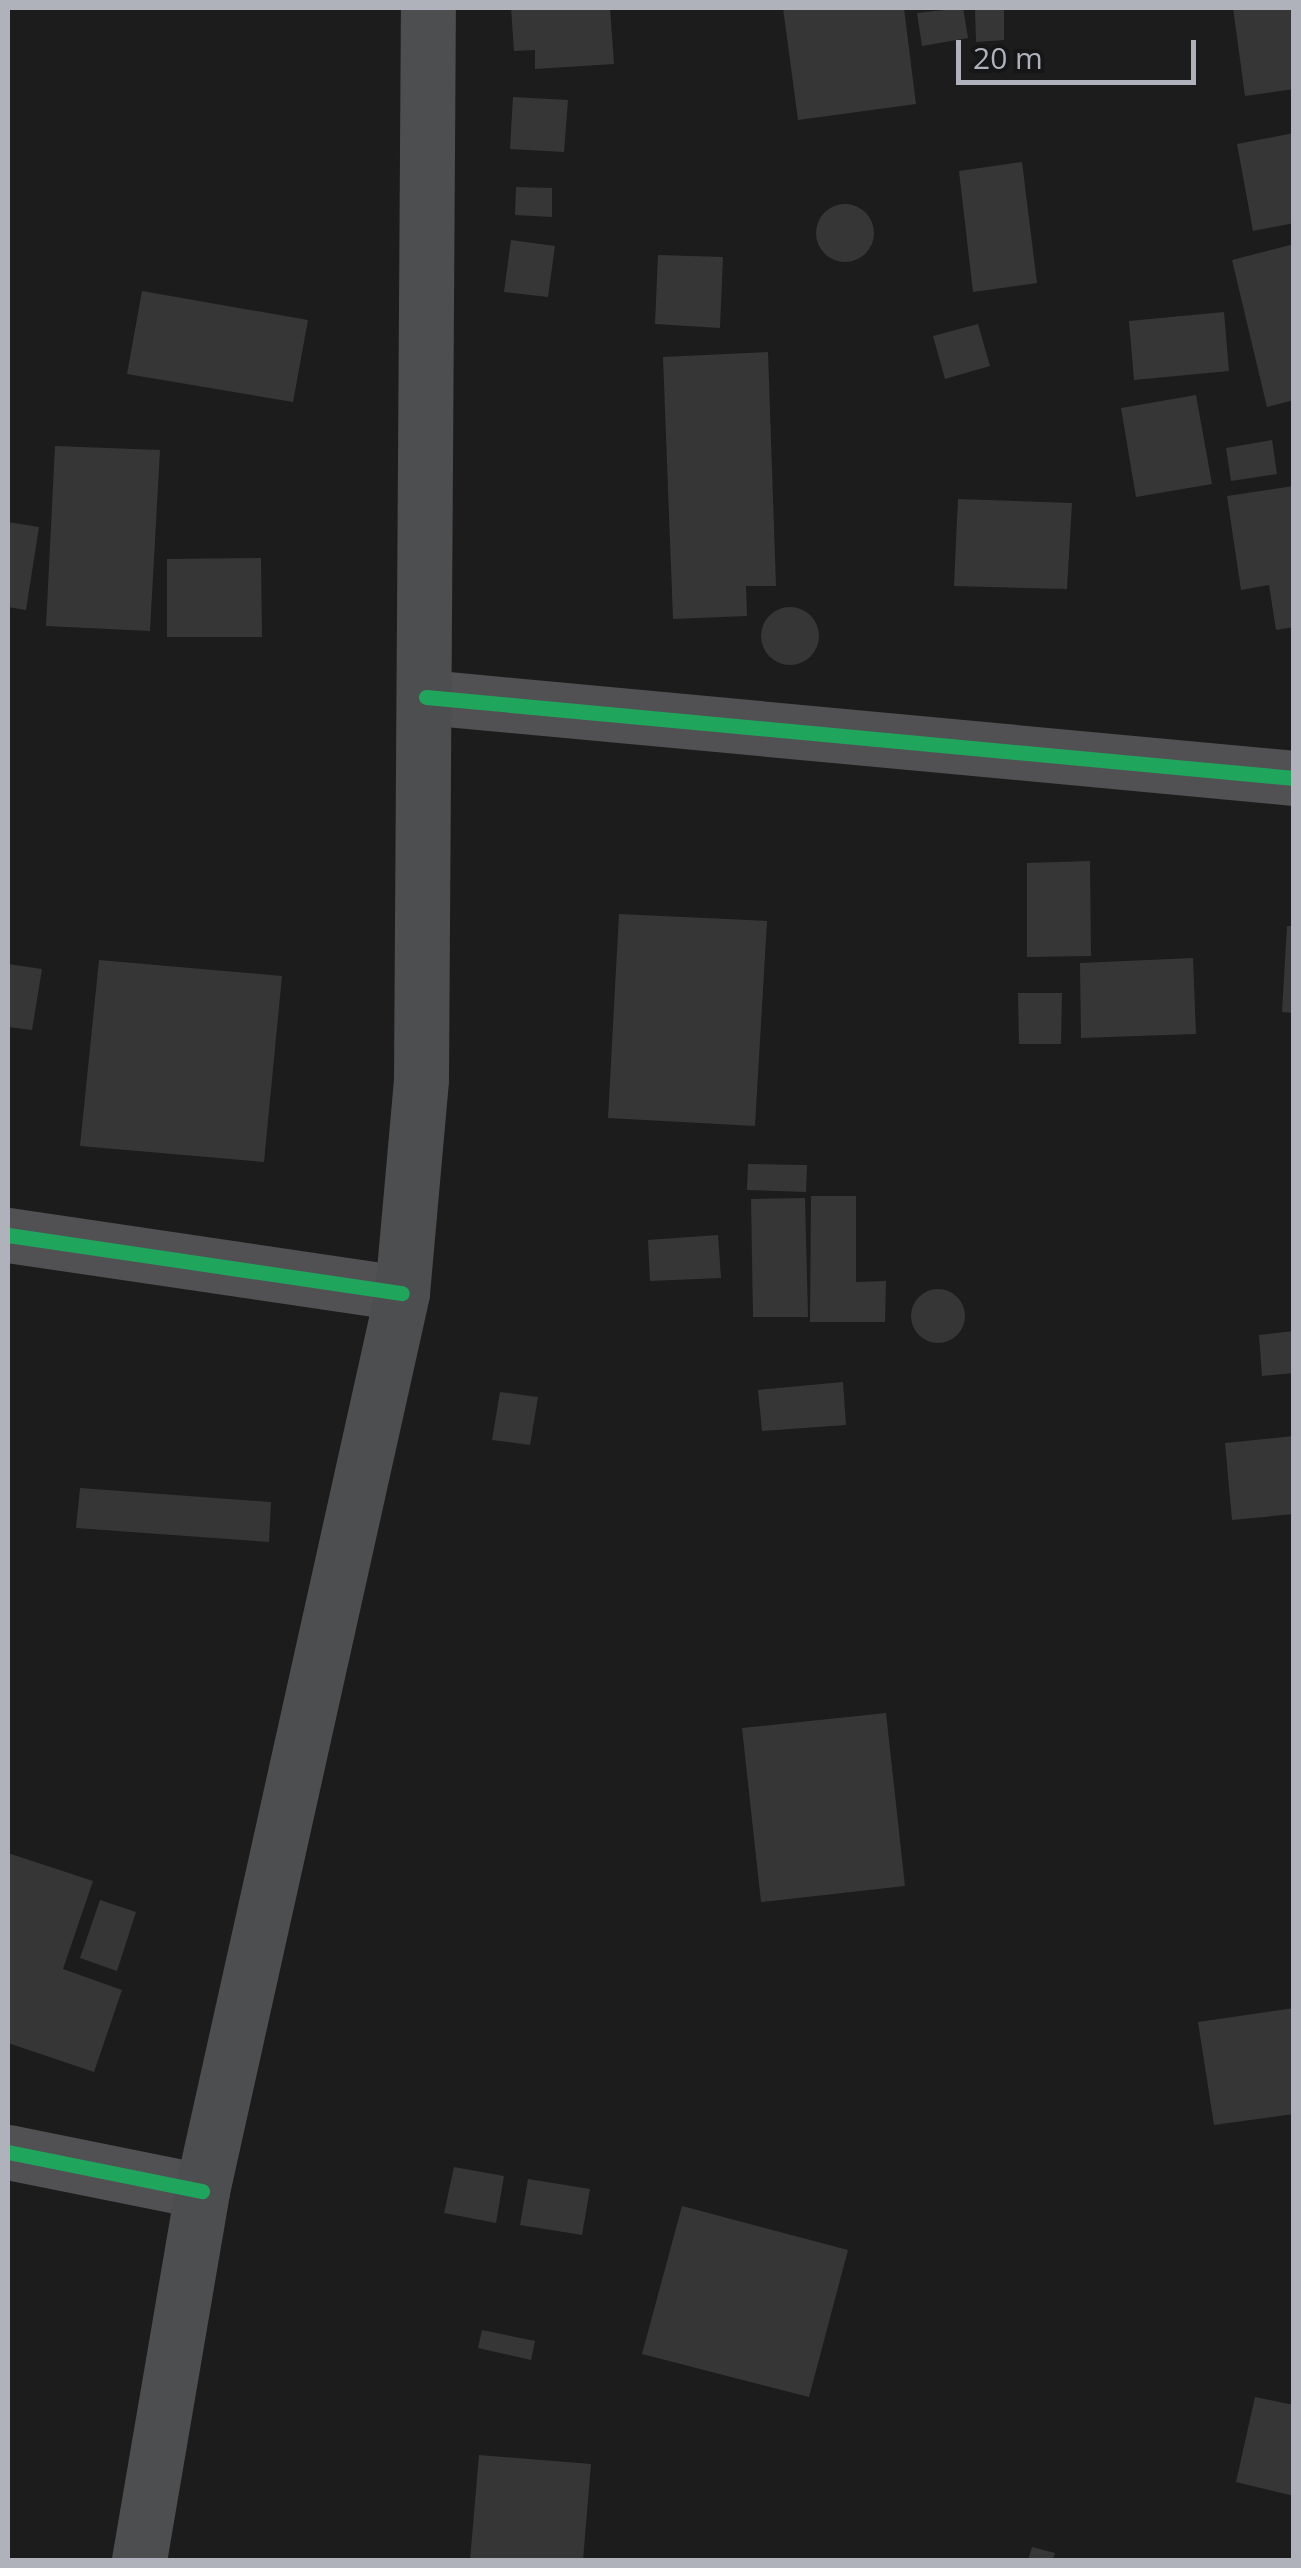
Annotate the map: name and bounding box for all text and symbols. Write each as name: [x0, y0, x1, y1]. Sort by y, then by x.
scale bar: [961, 20, 1201, 82]
text: 20 m: [973, 37, 1043, 78]

